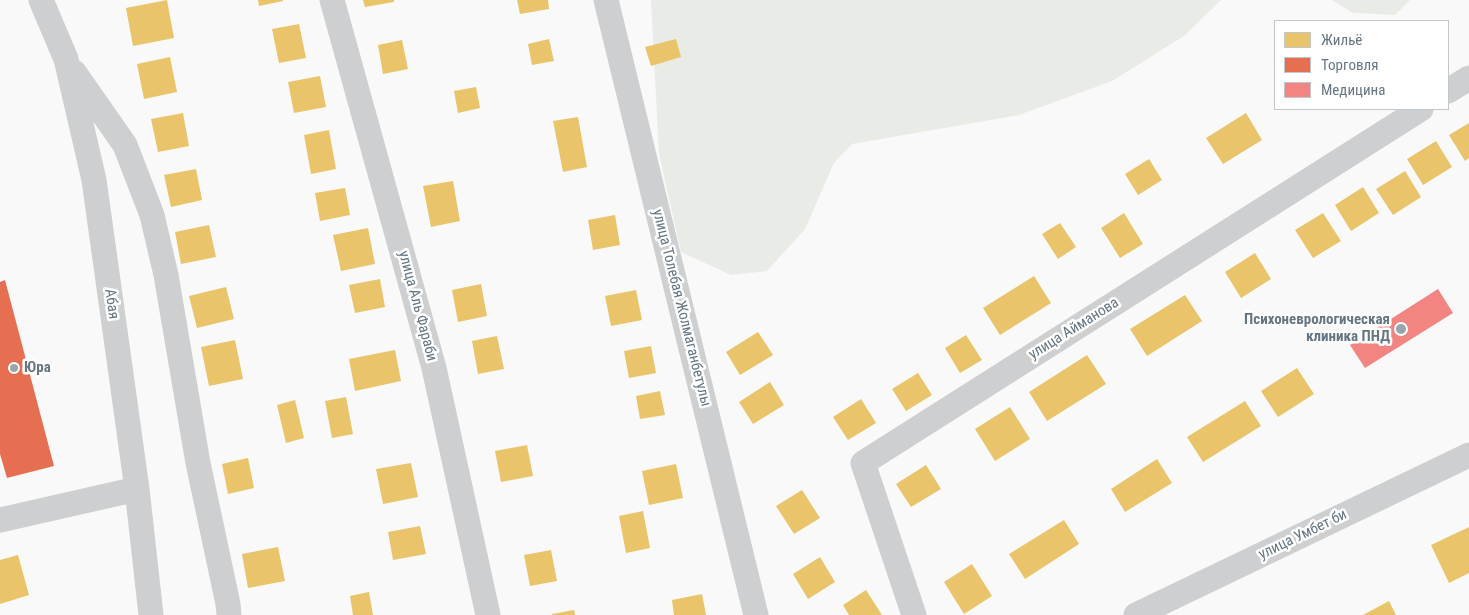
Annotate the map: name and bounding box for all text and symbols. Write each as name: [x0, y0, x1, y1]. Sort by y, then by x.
legend: [1274, 20, 1449, 110]
text: Жильё: [1321, 31, 1362, 49]
text: Торговля: [1321, 56, 1378, 74]
text: Медицина: [1321, 81, 1385, 99]
street label: улица Толебая Жолмаганбетулы: [648, 208, 714, 408]
street label: улица Аль Фараби: [394, 249, 440, 363]
street label: Абая: [100, 288, 122, 320]
street label: улица Айманова: [1026, 294, 1122, 364]
place label: Психоневрологическая клиника ПНД: [1244, 311, 1390, 346]
marker: Психоневрологическая клиника ПНД: [1394, 322, 1408, 336]
place label: Юра: [24, 359, 51, 377]
marker: Юра: [8, 362, 20, 374]
street label: улица Умбет би: [1256, 506, 1350, 564]

